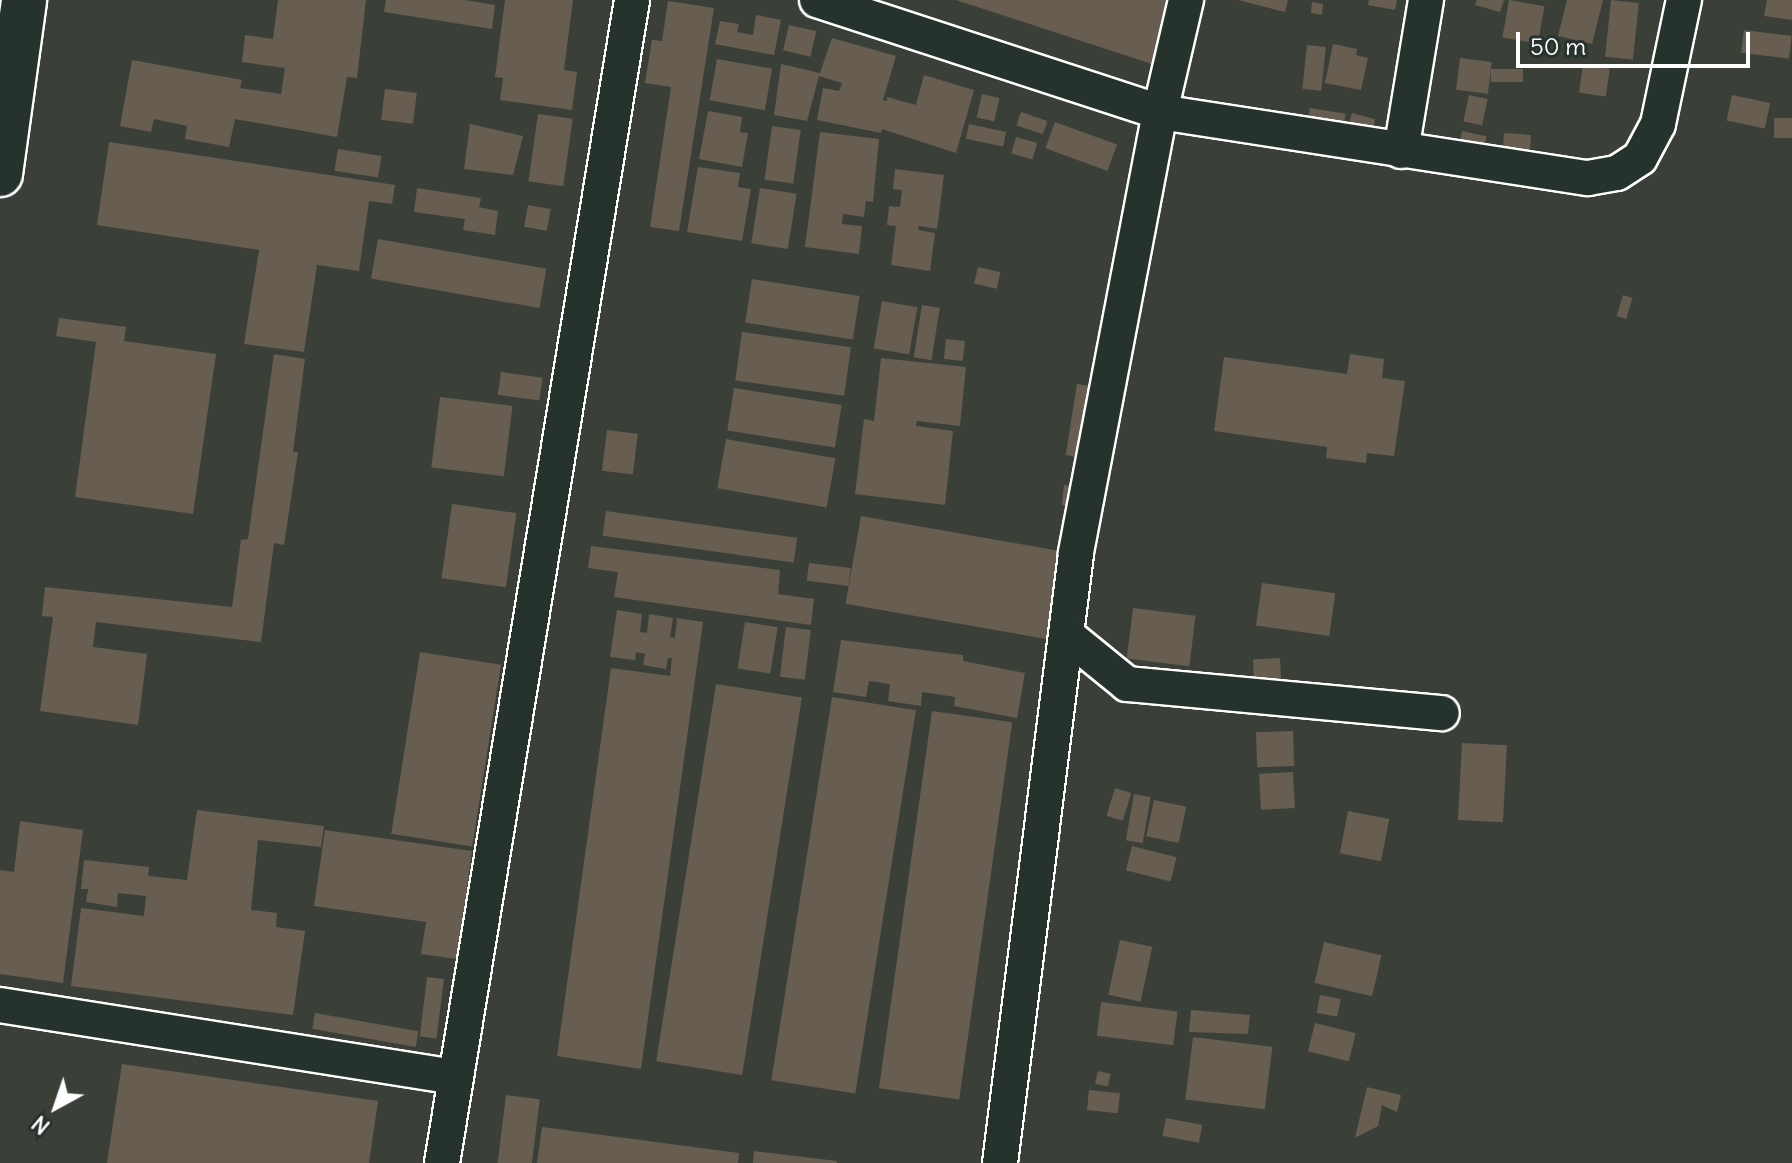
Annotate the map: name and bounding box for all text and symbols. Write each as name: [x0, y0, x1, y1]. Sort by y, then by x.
scale bar: [1520, 16, 1754, 66]
text: 50 m: [1530, 31, 1586, 61]
north arrow: [16, 1067, 96, 1147]
text: N: [26, 1110, 55, 1141]

